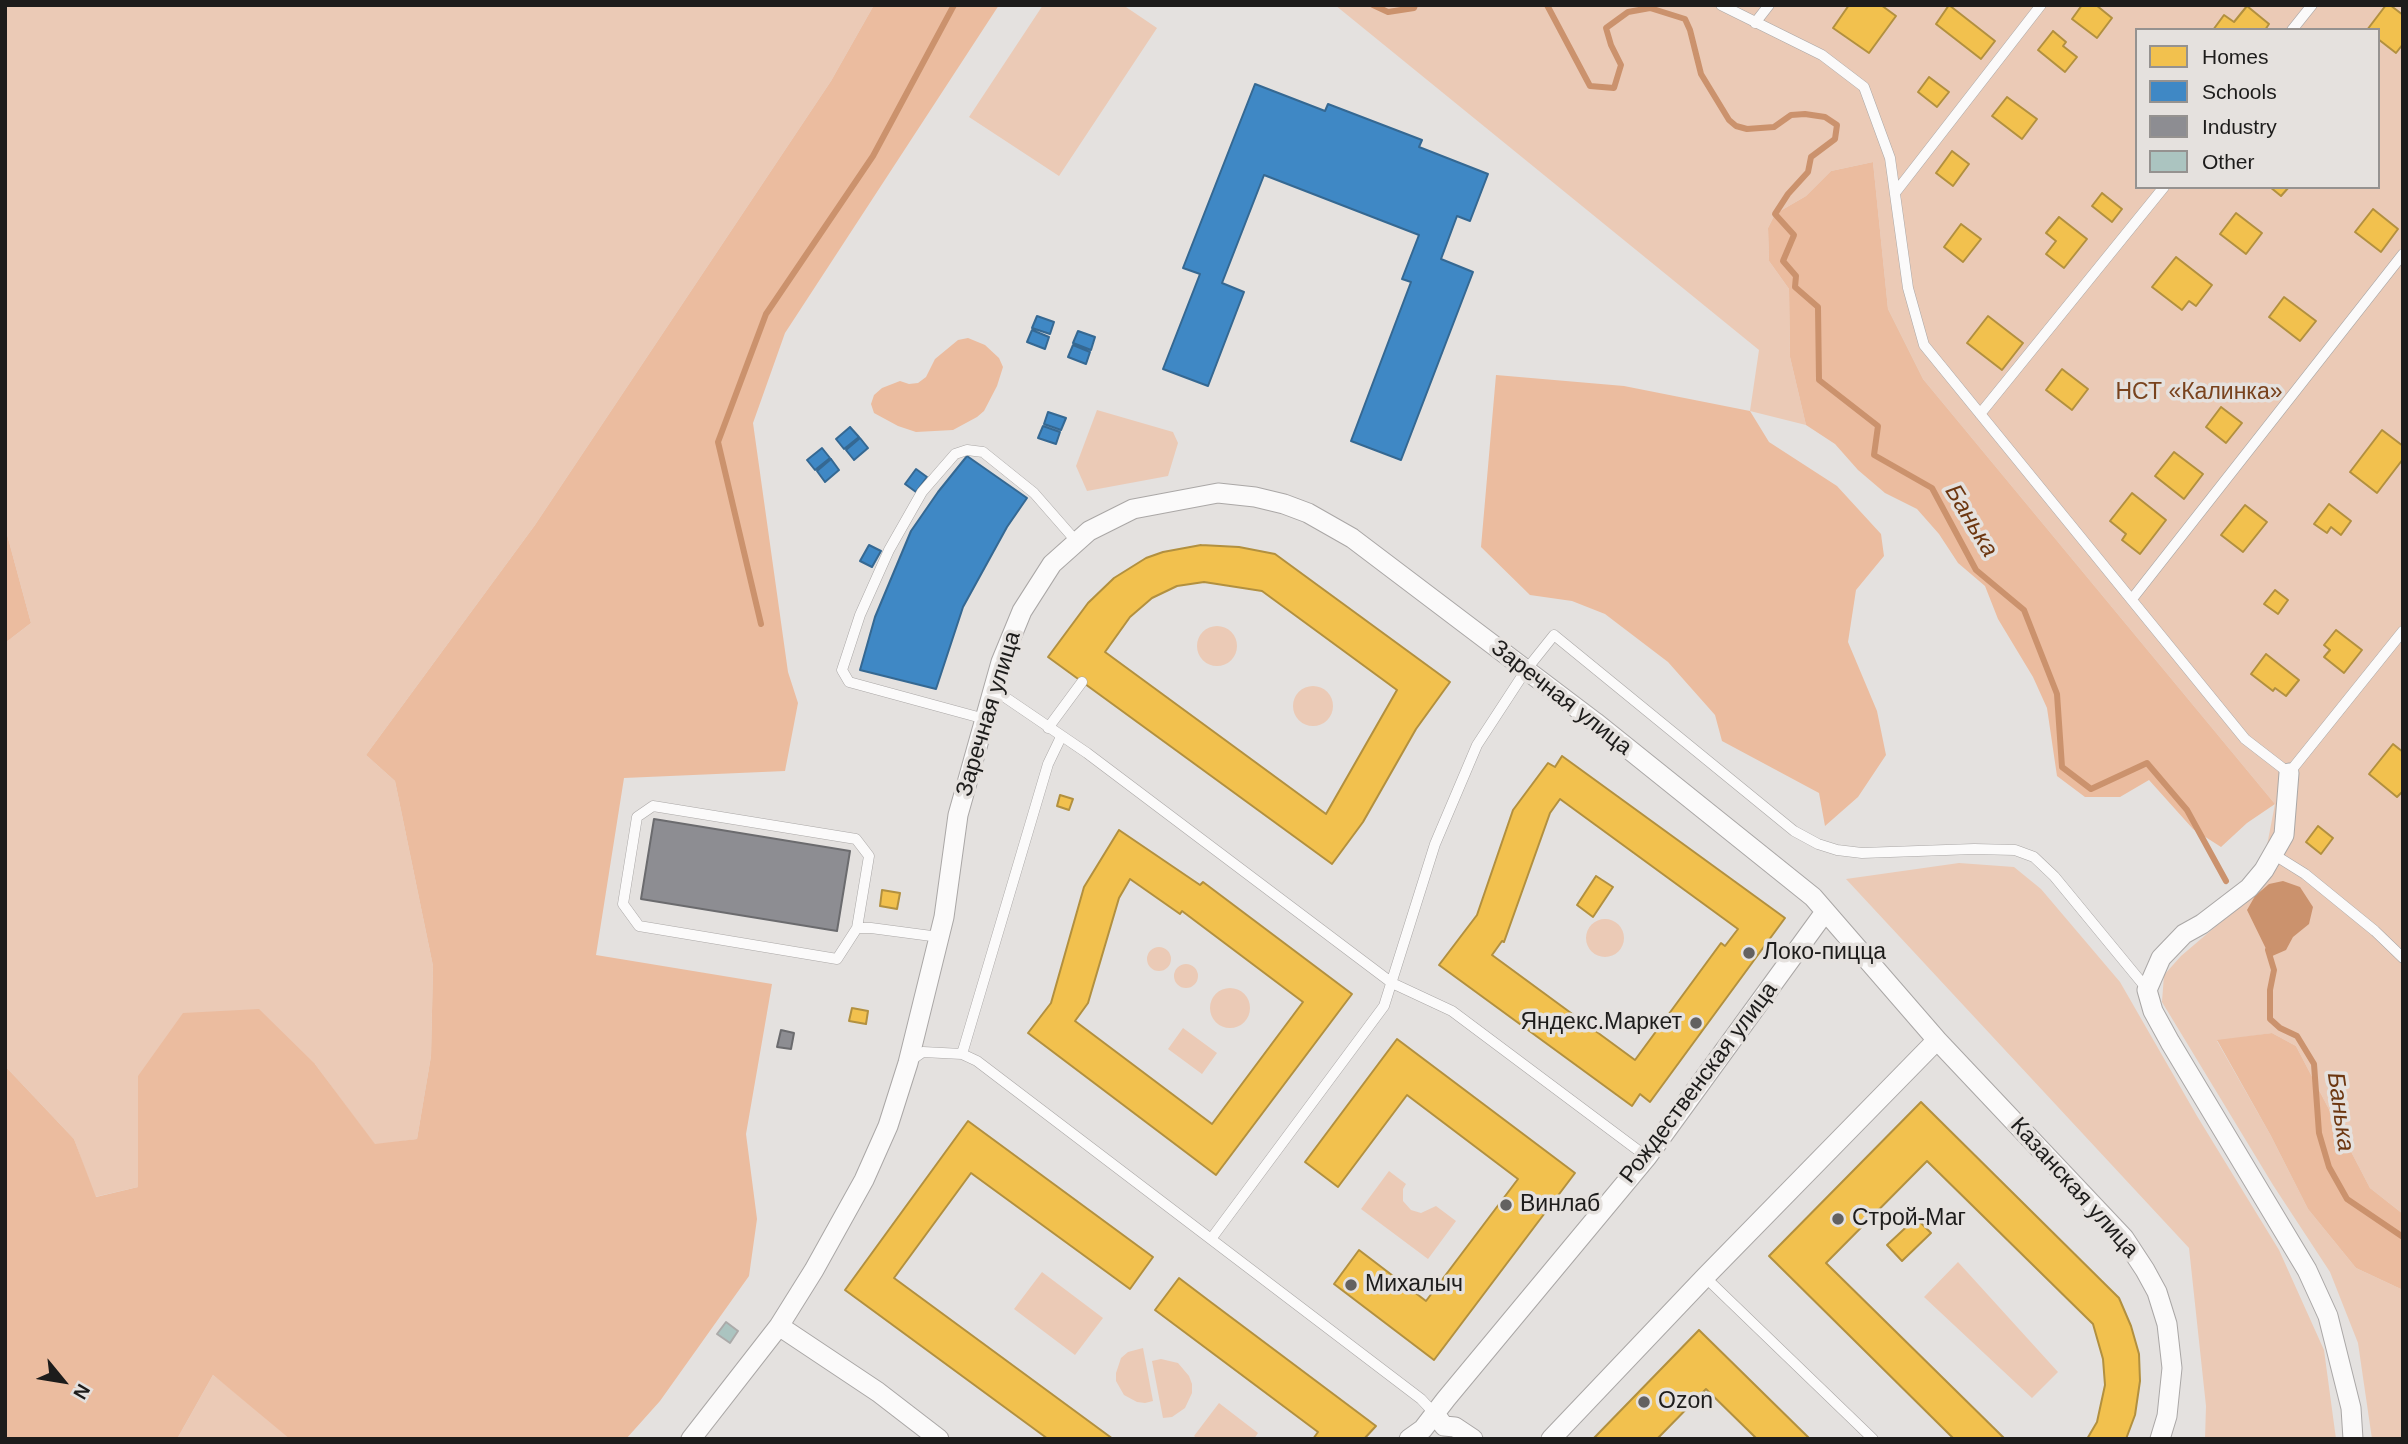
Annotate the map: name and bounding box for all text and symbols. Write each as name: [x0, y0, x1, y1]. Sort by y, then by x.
legend: [2135, 28, 2380, 189]
text: Homes: [2202, 45, 2269, 68]
text: Schools: [2202, 80, 2277, 103]
text: Industry: [2202, 115, 2277, 138]
text: Other: [2202, 150, 2255, 173]
park label: НСТ «Калинка»: [2116, 379, 2282, 407]
water label: Банька: [1938, 480, 2004, 562]
street label: Заречная улица: [951, 628, 1027, 800]
street label: Заречная улица: [1485, 634, 1637, 762]
place label: Локо-пицца: [1763, 939, 1886, 967]
marker: Локо-пицца: [1741, 945, 1757, 961]
street label: Рождественская улица: [1614, 977, 1784, 1189]
place label: Яндекс.Маркет: [1520, 1009, 1682, 1037]
marker: Яндекс.Маркет: [1688, 1015, 1704, 1031]
water label: Банька: [2320, 1071, 2360, 1153]
street label: Казанская улица: [2004, 1112, 2144, 1264]
place label: Винлаб: [1520, 1191, 1600, 1219]
marker: Винлаб: [1498, 1197, 1514, 1213]
place label: Строй-Маг: [1852, 1205, 1966, 1233]
marker: Строй-Маг: [1830, 1211, 1846, 1227]
place label: Михалыч: [1365, 1271, 1463, 1299]
marker: Михалыч: [1343, 1277, 1359, 1293]
north arrow: [28, 1346, 98, 1416]
text: N: [69, 1381, 94, 1403]
place label: Ozon: [1658, 1388, 1713, 1416]
marker: Ozon: [1636, 1394, 1652, 1410]

